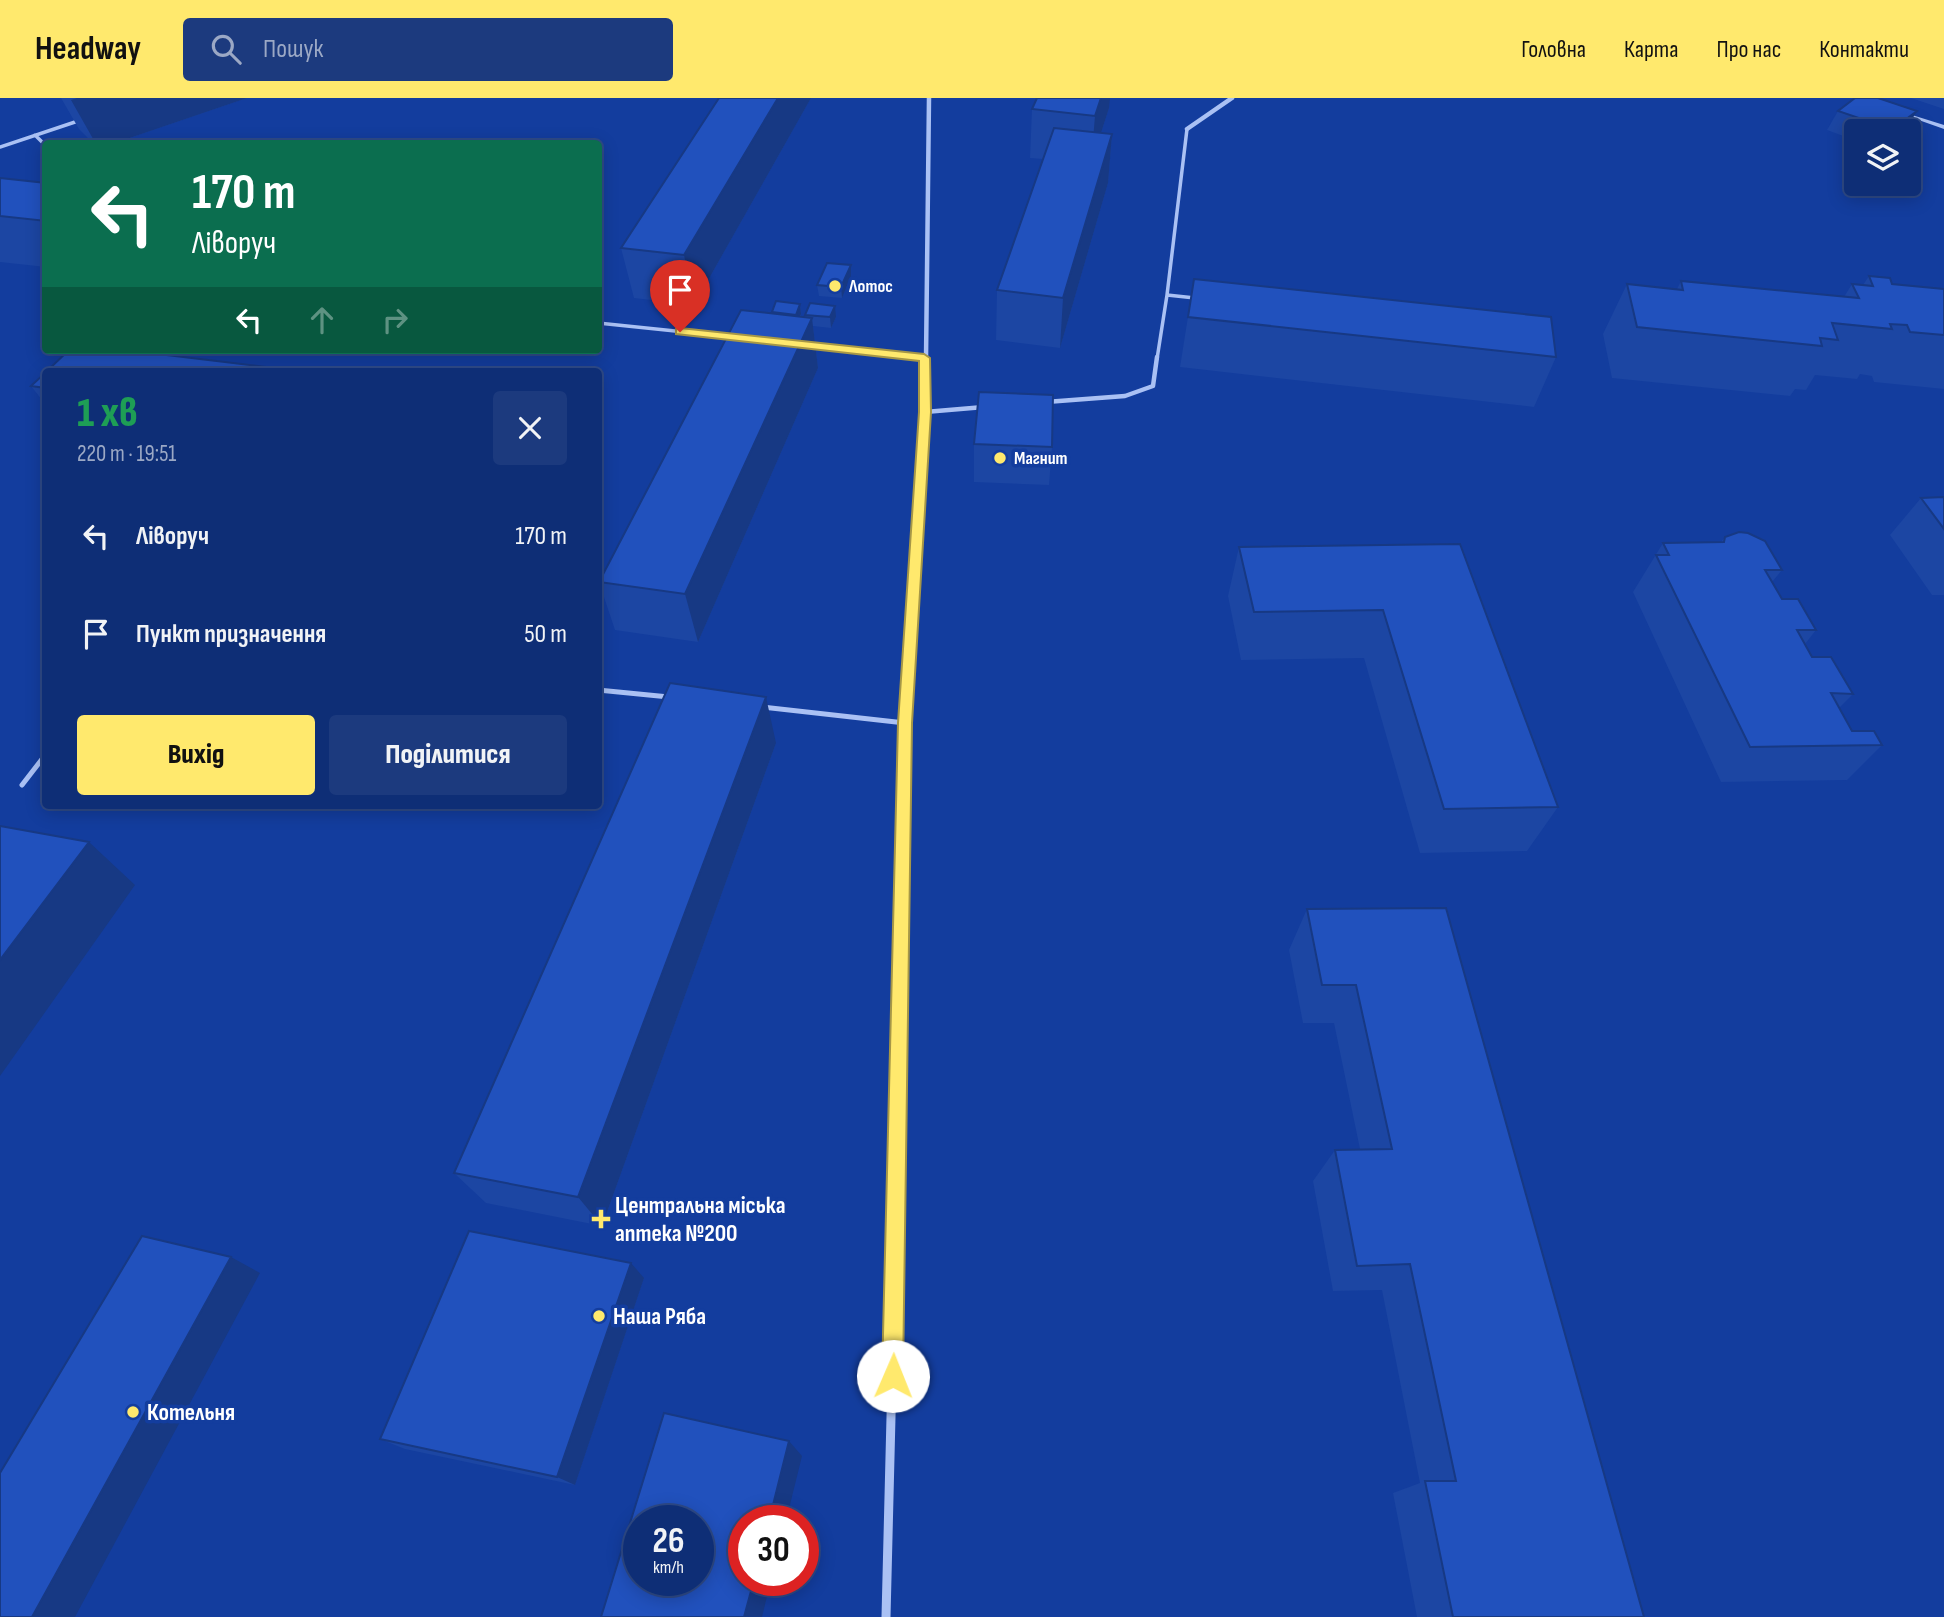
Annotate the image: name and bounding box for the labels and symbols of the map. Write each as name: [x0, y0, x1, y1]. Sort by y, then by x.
pin: [650, 260, 710, 332]
place label: Лотос: [848, 276, 893, 297]
marker: Лотос: [827, 278, 843, 294]
place label: Магнит: [1014, 448, 1068, 469]
marker: Магнит: [992, 450, 1008, 466]
place label: Центральна міська аптека №200: [615, 1191, 786, 1248]
marker: Центральна міська аптека №200: [593, 1211, 609, 1227]
place label: Наша Ряба: [613, 1302, 706, 1331]
marker: Наша Ряба: [591, 1308, 607, 1324]
position arrow: [856, 1339, 930, 1413]
place label: Котельня: [147, 1398, 235, 1427]
marker: Котельня: [125, 1404, 141, 1420]
speed limit sign: 30: [728, 1505, 819, 1596]

